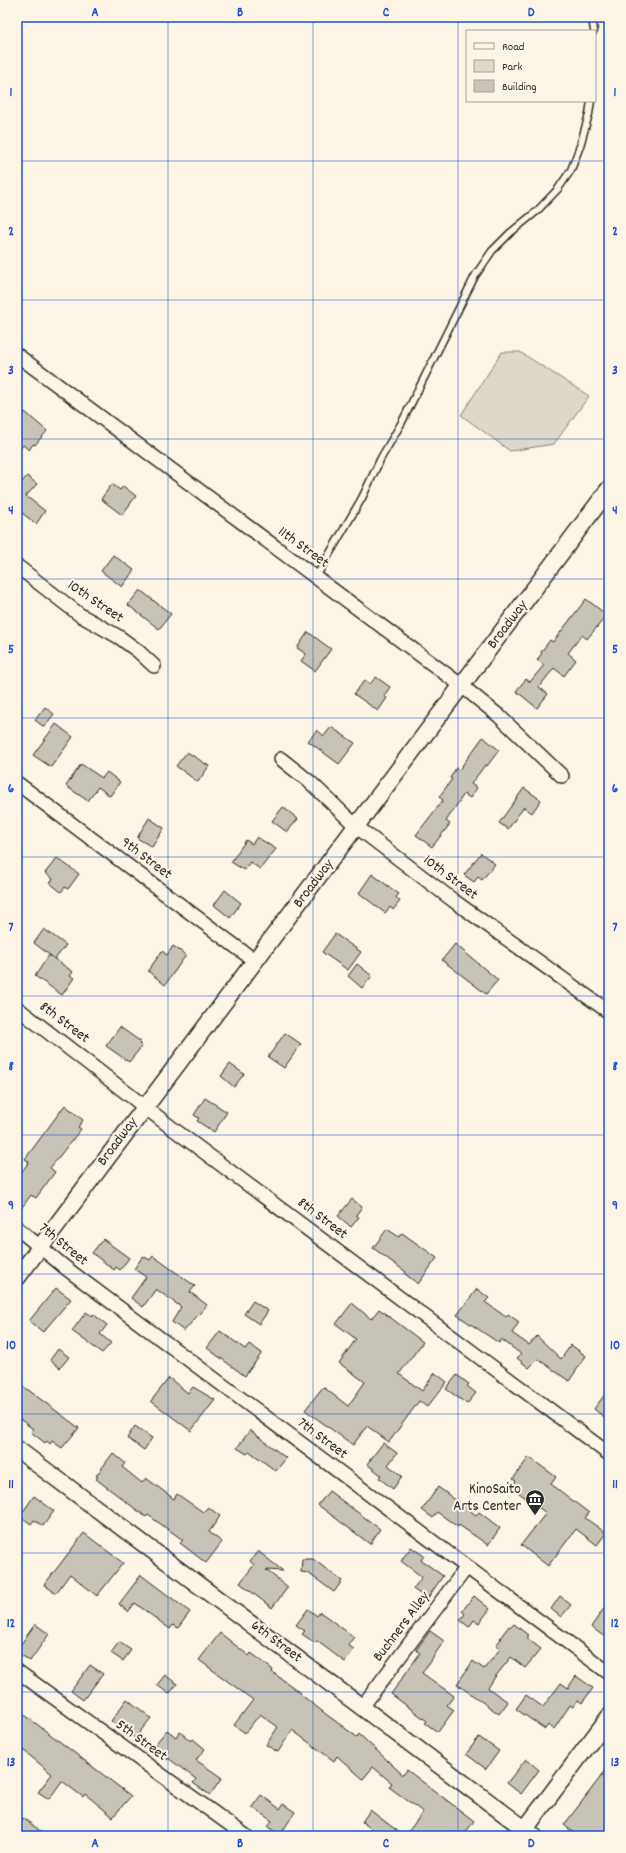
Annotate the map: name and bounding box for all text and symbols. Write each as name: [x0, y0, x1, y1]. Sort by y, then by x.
text: A: [91, 4, 99, 23]
text: B: [237, 4, 243, 23]
text: C: [383, 4, 390, 23]
text: D: [528, 4, 535, 23]
legend: [466, 30, 596, 102]
text: Road: [502, 39, 524, 56]
text: Park: [502, 59, 523, 76]
text: Building: [502, 79, 537, 96]
text: 1: [10, 84, 13, 103]
text: 1: [614, 84, 617, 103]
text: 2: [8, 223, 14, 242]
text: 2: [612, 223, 618, 242]
text: 3: [8, 362, 14, 381]
text: 3: [612, 362, 618, 381]
text: 4: [8, 502, 14, 521]
text: 4: [612, 502, 618, 521]
street label: 11th Street: [273, 522, 334, 574]
street label: 10th Street: [62, 575, 128, 629]
street label: Broadway: [482, 595, 534, 654]
text: 5: [8, 641, 14, 660]
text: 5: [612, 641, 618, 660]
text: 6: [8, 780, 15, 799]
text: 6: [612, 780, 619, 799]
street label: 9th Street: [116, 832, 177, 886]
street label: 10th Street: [418, 850, 482, 906]
street label: Broadway: [288, 854, 340, 913]
text: 7: [9, 919, 14, 938]
text: 7: [613, 919, 618, 938]
street label: 8th Street: [34, 997, 94, 1050]
text: 8: [8, 1058, 14, 1077]
text: 8: [612, 1058, 618, 1077]
street label: Broadway: [92, 1112, 144, 1171]
street label: 8th Street: [292, 1193, 352, 1246]
text: 9: [8, 1197, 14, 1216]
text: 9: [612, 1197, 618, 1216]
street label: 7th Street: [34, 1218, 93, 1272]
text: 10: [6, 1337, 16, 1356]
text: 10: [610, 1337, 620, 1356]
street label: 7th Street: [292, 1413, 352, 1466]
text: 11: [8, 1476, 14, 1495]
text: 11: [612, 1476, 618, 1495]
place label: KinoSaito Arts Center: [453, 1479, 521, 1518]
museum icon: KinoSaito Arts Center: [524, 1488, 546, 1516]
street label: Buchners Alley: [368, 1586, 436, 1667]
text: 12: [7, 1615, 16, 1634]
street label: 6th Street: [246, 1615, 307, 1669]
text: 12: [611, 1615, 620, 1634]
street label: 5th Street: [111, 1715, 172, 1768]
text: 13: [7, 1754, 16, 1773]
text: 13: [611, 1754, 620, 1773]
text: A: [91, 1835, 99, 1853]
text: B: [237, 1835, 243, 1853]
text: C: [383, 1835, 390, 1853]
text: D: [528, 1835, 535, 1853]

